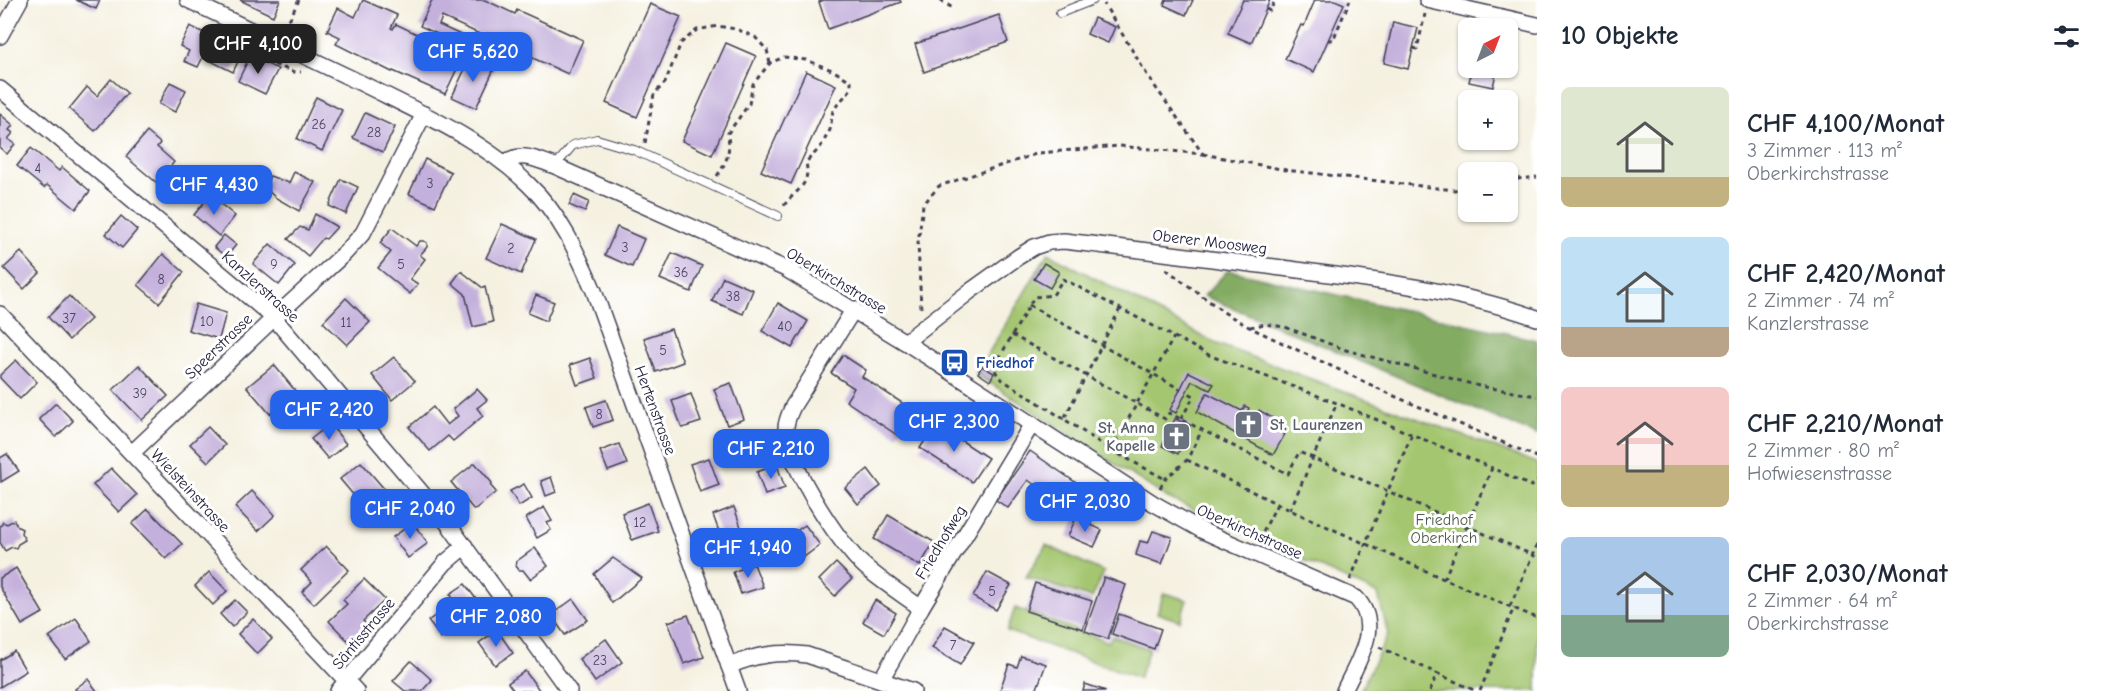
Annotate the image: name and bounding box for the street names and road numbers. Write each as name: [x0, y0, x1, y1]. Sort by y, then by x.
street label: Oberer Moosweg: [1152, 226, 1268, 258]
street label: Oberkirchstrasse: [783, 244, 890, 318]
street label: Kanzlerstrasse: [218, 247, 303, 326]
street label: Speerstrasse: [181, 310, 256, 383]
street label: Hertenstrasse: [631, 363, 680, 457]
street label: Wielsteinstrasse: [147, 445, 233, 536]
street label: Oberkirchstrasse: [1194, 501, 1305, 563]
street label: Friedhofweg: [912, 502, 970, 583]
street label: Säntisstrasse: [329, 594, 399, 673]

